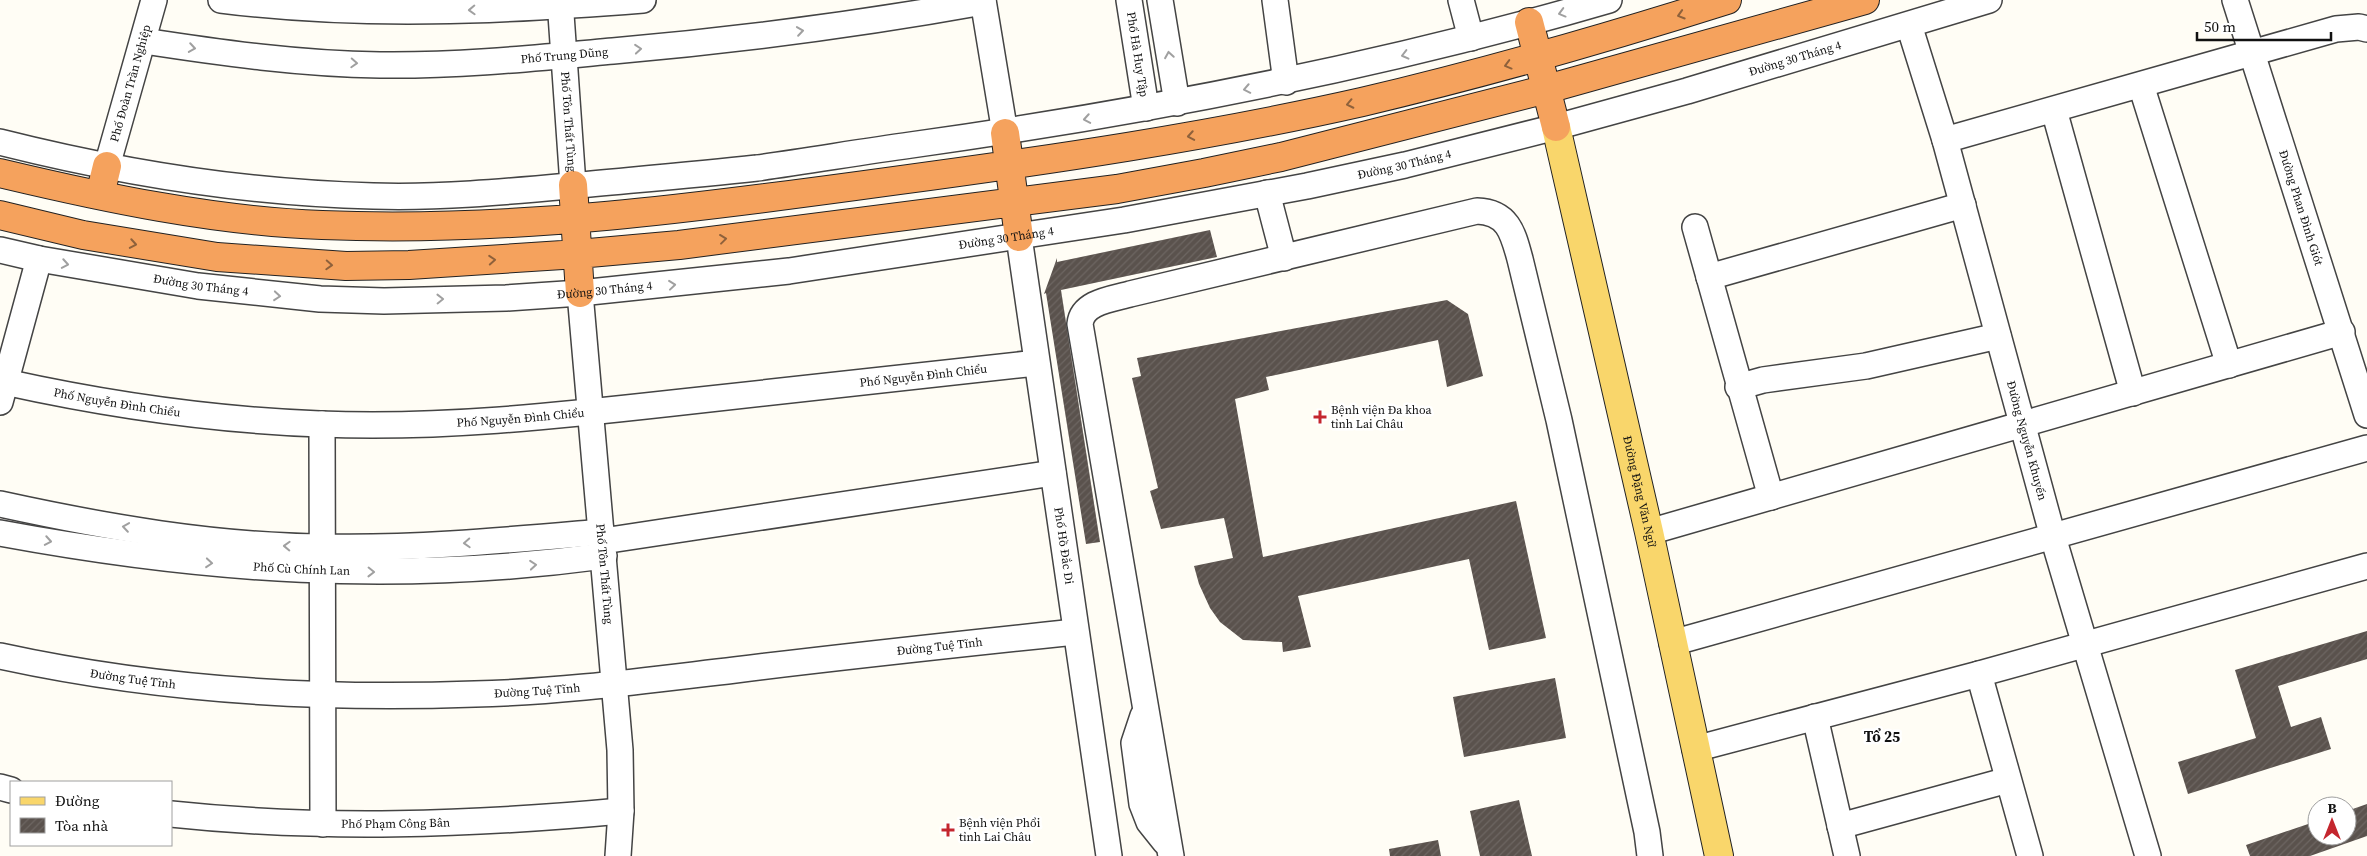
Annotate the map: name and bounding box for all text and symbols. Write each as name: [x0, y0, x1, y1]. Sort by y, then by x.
one-way arrow: [467, 4, 475, 15]
one-way arrow: [1559, 7, 1567, 17]
one-way arrow: [1677, 9, 1685, 19]
scale bar: [2197, 10, 2331, 42]
street label: Phố Hà Huy Tập: [1123, 11, 1152, 98]
text: 50 m: [2204, 16, 2236, 37]
street label: Phố Đoàn Trần Nghiệp: [106, 23, 155, 144]
one-way arrow: [795, 27, 804, 37]
street label: Đường 30 Tháng 4: [1747, 37, 1843, 80]
one-way arrow: [188, 42, 196, 53]
street label: Phố Trung Dũng: [520, 43, 609, 67]
one-way arrow: [634, 44, 642, 55]
one-way arrow: [1401, 49, 1410, 60]
one-way arrow: [1164, 50, 1175, 58]
one-way arrow: [350, 58, 358, 69]
one-way arrow: [1504, 59, 1512, 69]
street label: Phố Tôn Thất Tùng: [557, 71, 580, 173]
one-way arrow: [1242, 84, 1251, 94]
one-way arrow: [1346, 98, 1355, 109]
one-way arrow: [1082, 113, 1091, 123]
one-way arrow: [1187, 131, 1195, 141]
street label: Đường 30 Tháng 4: [1356, 146, 1453, 183]
street label: Đường Phan Đình Giót: [2275, 148, 2327, 268]
street label: Đường 30 Tháng 4: [958, 223, 1055, 253]
one-way arrow: [720, 234, 728, 245]
one-way arrow: [129, 238, 138, 249]
one-way arrow: [488, 254, 496, 265]
one-way arrow: [60, 258, 69, 269]
one-way arrow: [326, 260, 334, 270]
street label: Đường 30 Tháng 4: [152, 271, 249, 299]
street label: Đường 30 Tháng 4: [556, 277, 653, 303]
one-way arrow: [668, 279, 676, 290]
one-way arrow: [274, 290, 282, 301]
one-way arrow: [436, 294, 444, 305]
street label: Phố Nguyễn Đình Chiểu: [859, 361, 988, 391]
street label: Đường Nguyễn Khuyến: [2003, 379, 2051, 502]
street label: Phố Nguyễn Đình Chiểu: [52, 384, 181, 421]
place label: Bệnh viện Đa khoa tỉnh Lai Châu: [1331, 402, 1433, 432]
street label: Phố Nguyễn Đình Chiểu: [456, 405, 585, 431]
marker: Bệnh viện Đa khoa tỉnh Lai Châu: [1313, 410, 1327, 424]
street label: Đường Đặng Văn Ngữ: [1619, 434, 1660, 549]
street label: Phố Hồ Đắc Di: [1050, 506, 1077, 586]
one-way arrow: [121, 522, 129, 533]
street label: Phố Tôn Thất Tùng: [592, 523, 617, 625]
one-way arrow: [44, 536, 52, 546]
one-way arrow: [462, 538, 470, 549]
one-way arrow: [283, 540, 291, 551]
one-way arrow: [205, 558, 213, 569]
street label: Phố Cù Chính Lan: [253, 558, 350, 579]
one-way arrow: [530, 560, 538, 571]
one-way arrow: [368, 567, 375, 577]
street label: Đường Tuệ Tĩnh: [896, 634, 983, 659]
street label: Đường Tuệ Tĩnh: [89, 665, 177, 692]
street label: Đường Tuệ Tĩnh: [494, 680, 581, 701]
district label: Tổ 25: [1864, 726, 1900, 747]
legend: [10, 781, 172, 846]
text: Đường: [55, 790, 100, 811]
north arrow: [2307, 796, 2357, 846]
text: B: [2327, 798, 2337, 818]
street label: Phố Phạm Công Bân: [341, 814, 450, 832]
text: Tòa nhà: [55, 815, 108, 836]
place label: Bệnh viện Phổi tỉnh Lai Châu: [959, 815, 1041, 845]
marker: Bệnh viện Phổi tỉnh Lai Châu: [941, 823, 955, 837]

